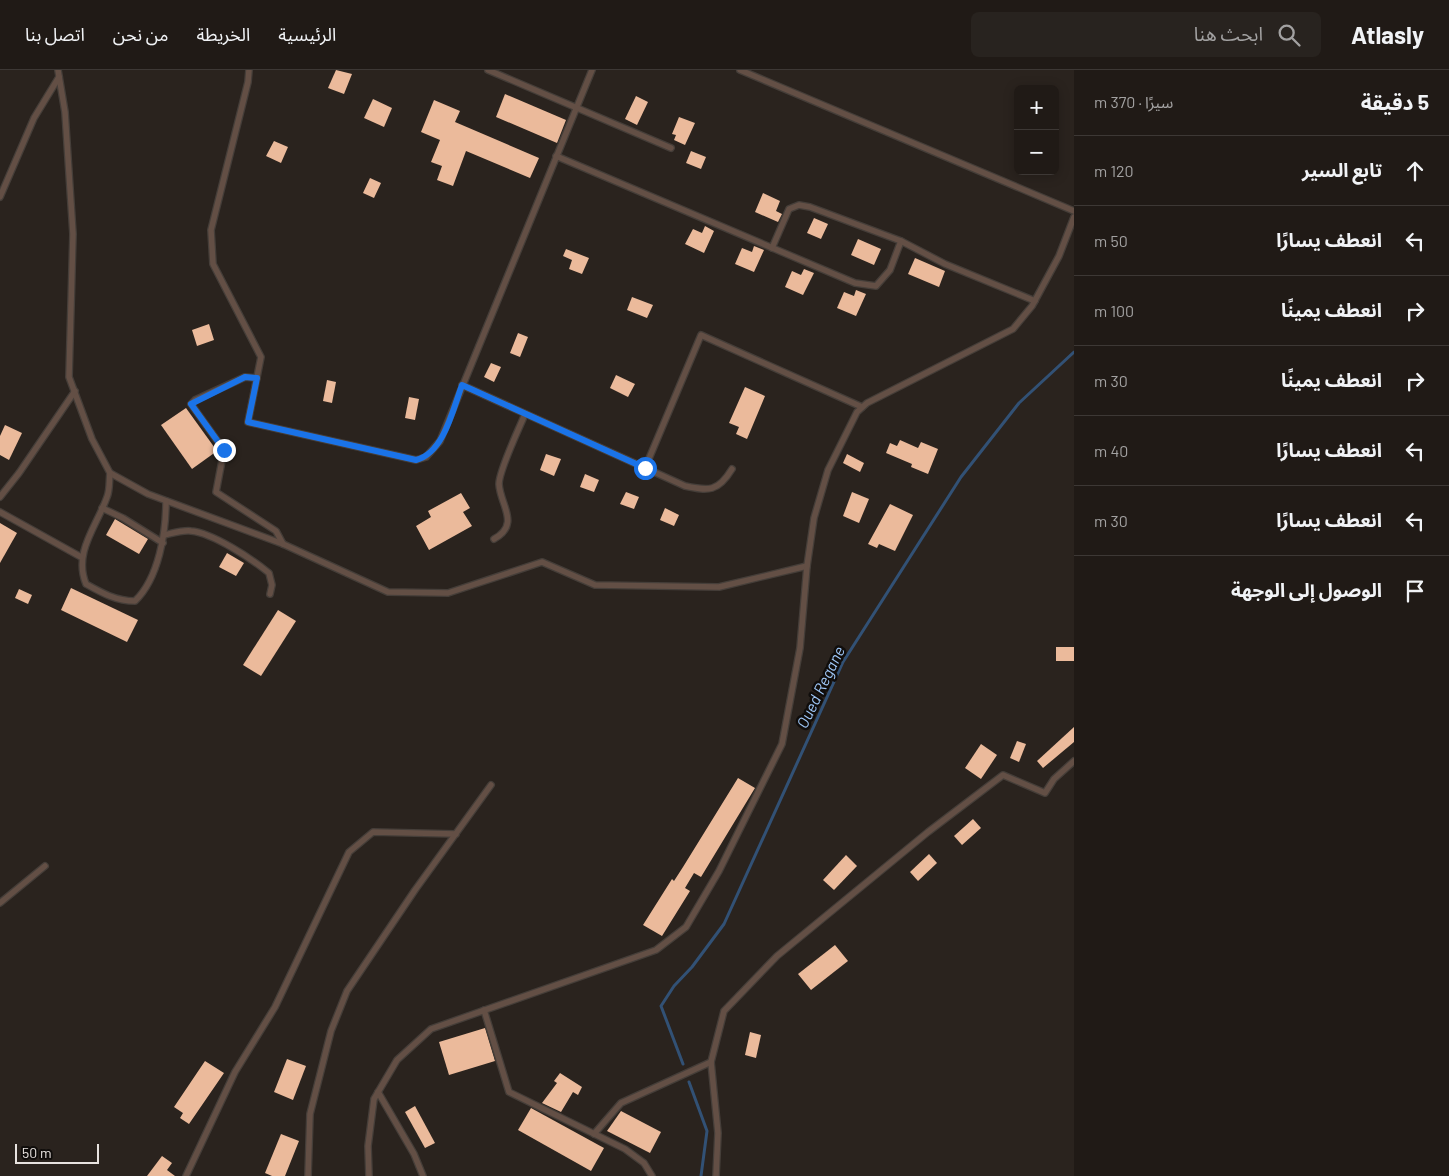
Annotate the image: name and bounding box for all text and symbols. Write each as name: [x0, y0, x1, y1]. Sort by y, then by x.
search box: [971, 12, 1321, 57]
text: Atlasly: [1351, 20, 1424, 49]
icon: search: [1275, 21, 1303, 49]
text: ابحث هنا: [1194, 22, 1263, 45]
text: اتصل بنا: [25, 23, 85, 45]
text: من نحن: [113, 23, 168, 45]
text: الخريطة: [196, 23, 250, 45]
text: الرئيسية: [278, 23, 336, 45]
map controls: [1014, 85, 1059, 175]
button: +: [1014, 85, 1059, 130]
text: 5 دقيقة: [1361, 89, 1429, 114]
text: سيرًا · 370 m: [1094, 92, 1173, 111]
button: −: [1014, 130, 1059, 175]
icon: ahead: [1401, 157, 1429, 185]
text: تابع السير: [1302, 158, 1382, 181]
text: 120 m: [1094, 161, 1134, 180]
icon: left: [1401, 227, 1429, 255]
text: انعطف يسارًا: [1276, 228, 1382, 251]
text: 50 m: [1094, 231, 1128, 250]
icon: right: [1401, 297, 1429, 325]
text: انعطف يمينًا: [1281, 298, 1382, 321]
text: 100 m: [1094, 301, 1134, 320]
icon: right: [1401, 367, 1429, 395]
text: انعطف يمينًا: [1281, 368, 1382, 391]
text: 30 m: [1094, 371, 1128, 390]
icon: left: [1401, 437, 1429, 465]
text: انعطف يسارًا: [1276, 438, 1382, 461]
route end: [213, 439, 236, 462]
text: 40 m: [1094, 441, 1128, 460]
route start: [634, 457, 657, 480]
icon: left: [1401, 507, 1429, 535]
text: انعطف يسارًا: [1276, 508, 1382, 531]
text: 30 m: [1094, 511, 1128, 530]
icon: arrive: [1401, 577, 1429, 605]
text: الوصول إلى الوجهة: [1231, 578, 1382, 601]
water label: Oued Regane: [792, 643, 848, 731]
scale bar: [15, 1141, 99, 1164]
text: 50 m: [22, 1144, 51, 1161]

